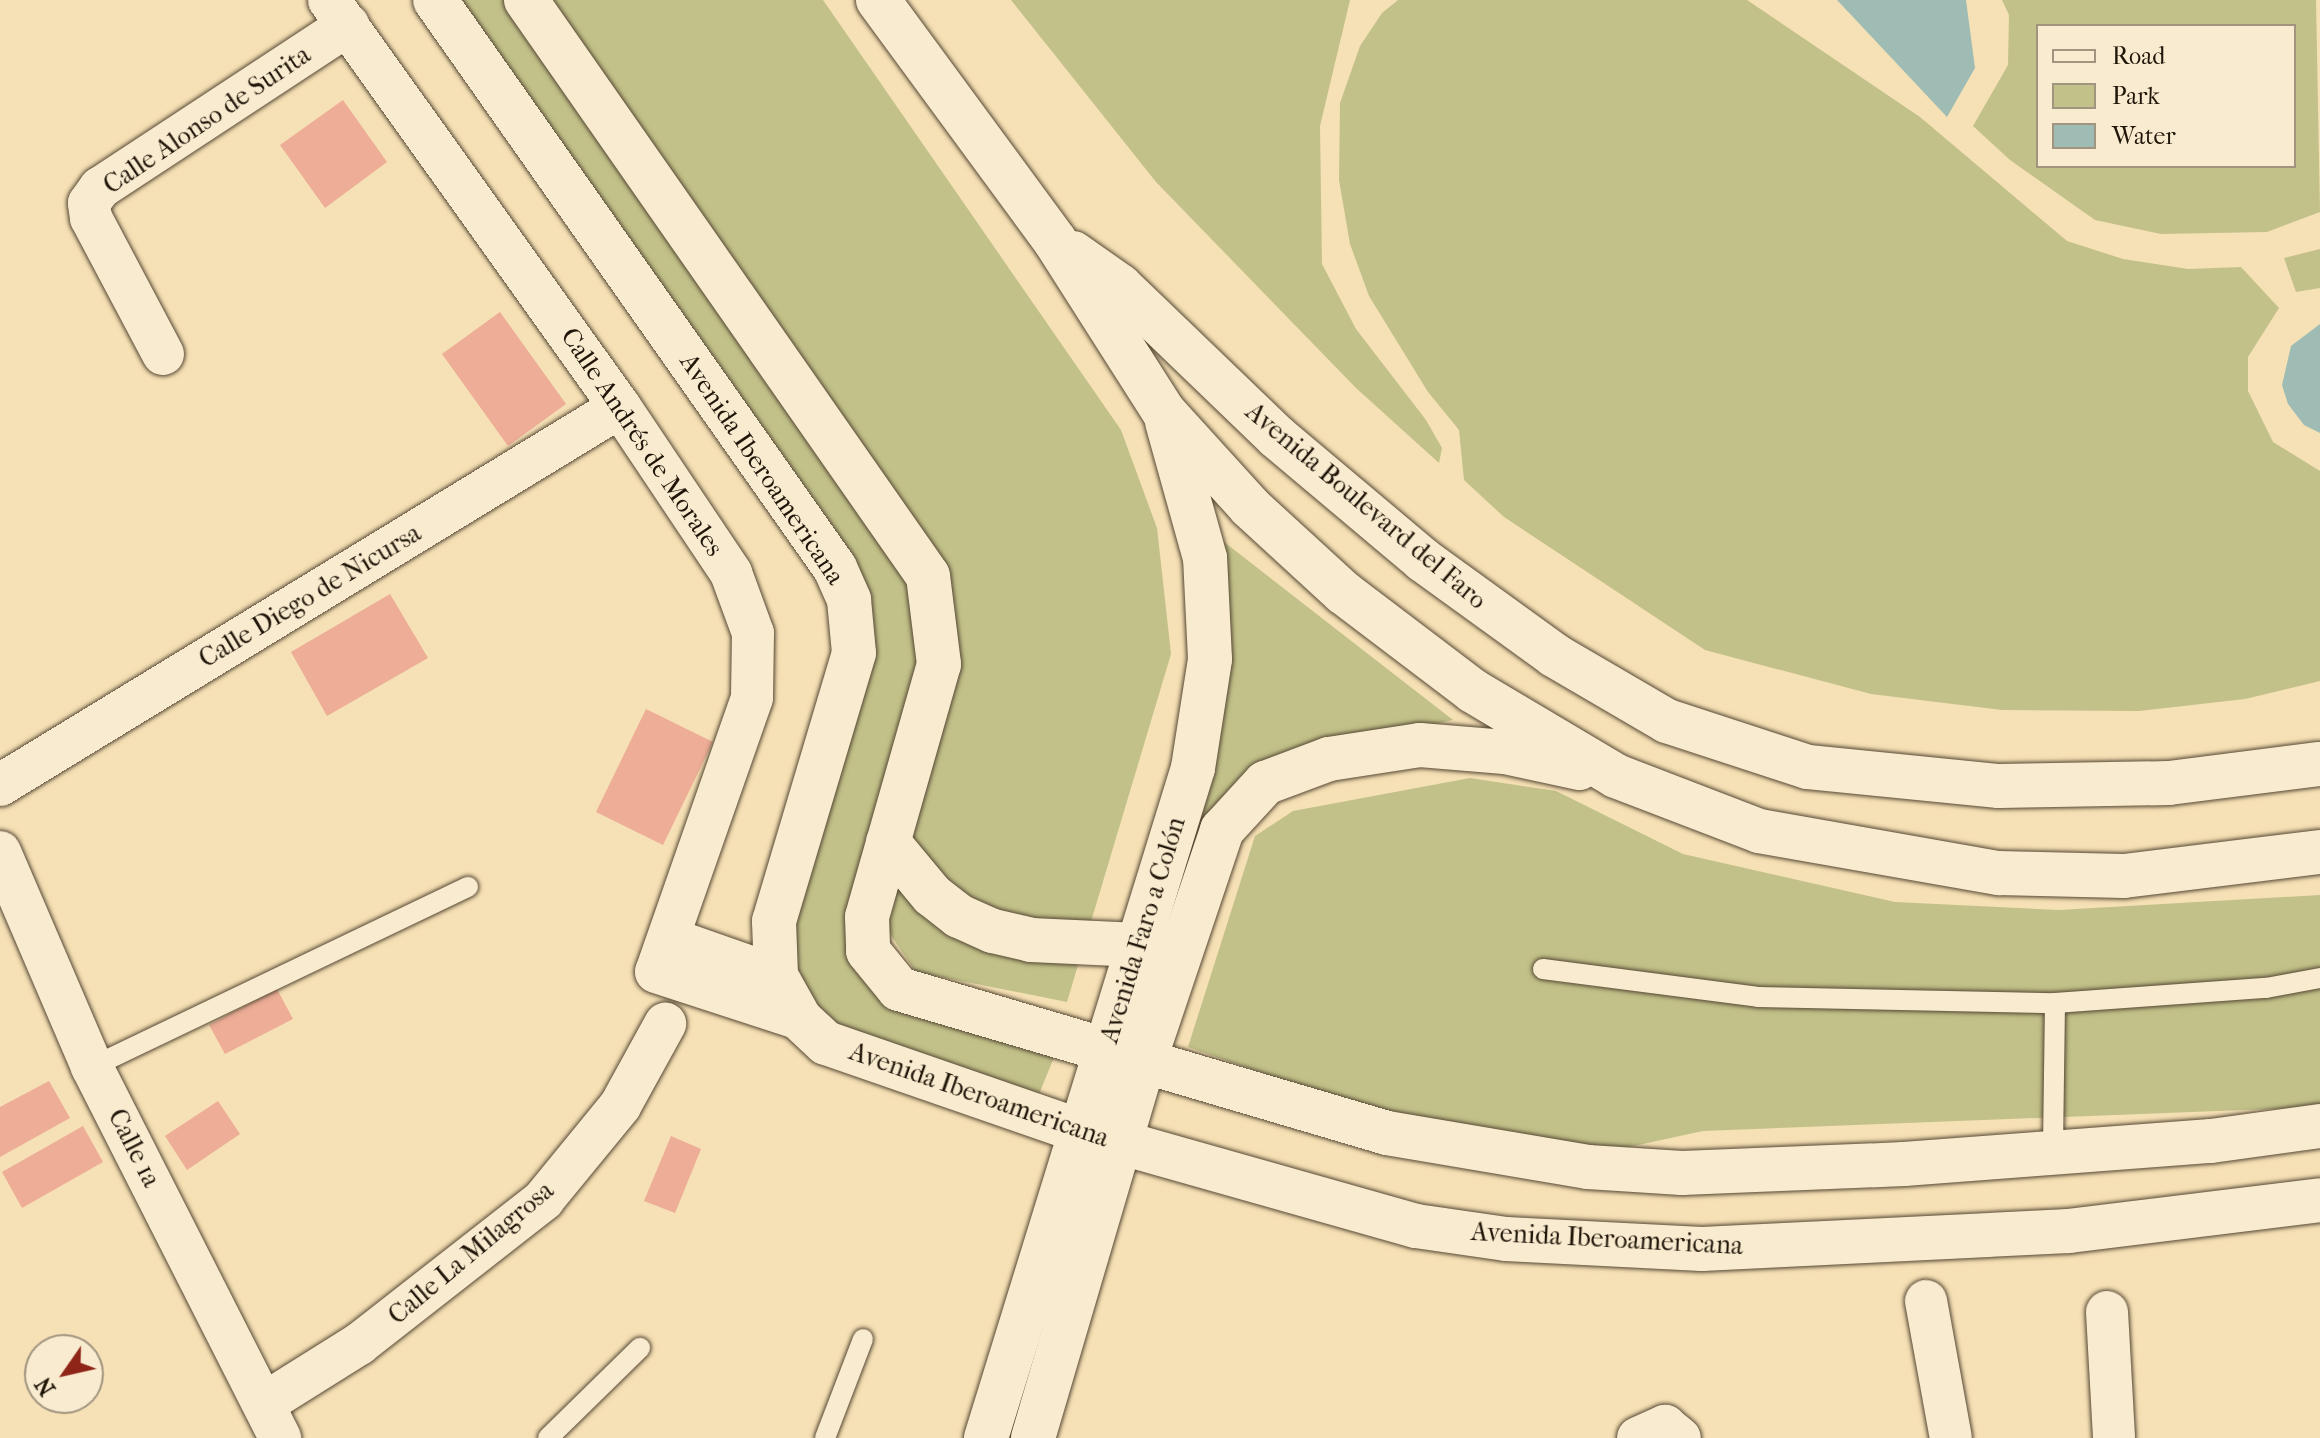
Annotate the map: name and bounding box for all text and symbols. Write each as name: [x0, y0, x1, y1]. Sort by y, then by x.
legend: [2036, 24, 2296, 168]
street label: Calle Alonso de Surita: [98, 39, 316, 201]
text: Road: [2112, 42, 2165, 70]
text: Park: [2112, 82, 2160, 110]
text: Water: [2112, 122, 2176, 150]
street label: Calle Andrés de Morales: [554, 322, 730, 562]
street label: Avenida Iberoamericana: [673, 347, 851, 591]
street label: Avenida Boulevard del Faro: [1239, 396, 1493, 616]
street label: Calle Diego de Nicursa: [193, 517, 427, 675]
street label: Avenida Faro a Colón: [1094, 813, 1192, 1047]
street label: Avenida Iberoamericana: [845, 1036, 1113, 1154]
street label: Calle 1a: [101, 1104, 167, 1192]
street label: Calle La Milagrosa: [382, 1175, 560, 1331]
street label: Avenida Iberoamericana: [1470, 1216, 1744, 1262]
north arrow: [24, 1334, 104, 1414]
text: N: [30, 1372, 61, 1401]

